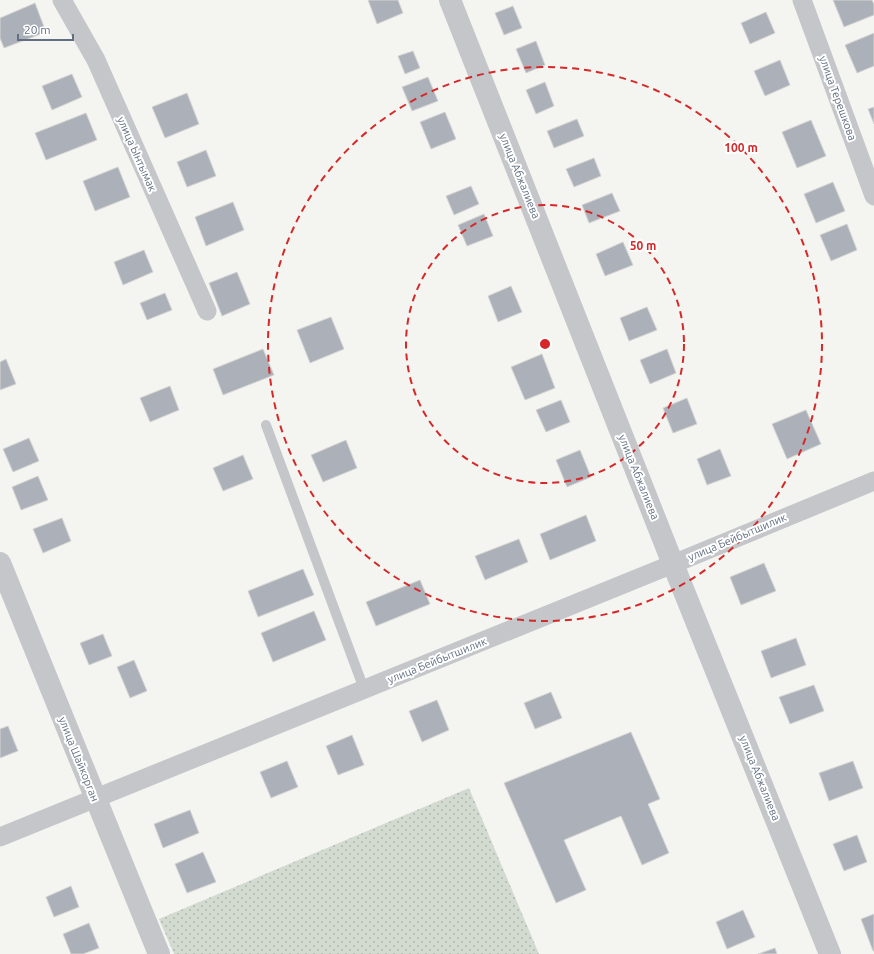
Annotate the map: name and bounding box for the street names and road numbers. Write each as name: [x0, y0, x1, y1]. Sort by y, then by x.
street label: улица Терешкова: [817, 54, 859, 142]
street label: улица Ынтымак: [115, 115, 159, 194]
street label: улица Абжалиева: [497, 132, 543, 220]
street label: улица Абжалиева: [616, 433, 662, 521]
street label: улица Бейбытшилик: [686, 511, 788, 563]
street label: улица Бейбытшилик: [386, 635, 488, 685]
street label: улица Шайкорган: [57, 715, 101, 803]
street label: улица Абжалиева: [737, 734, 783, 822]

